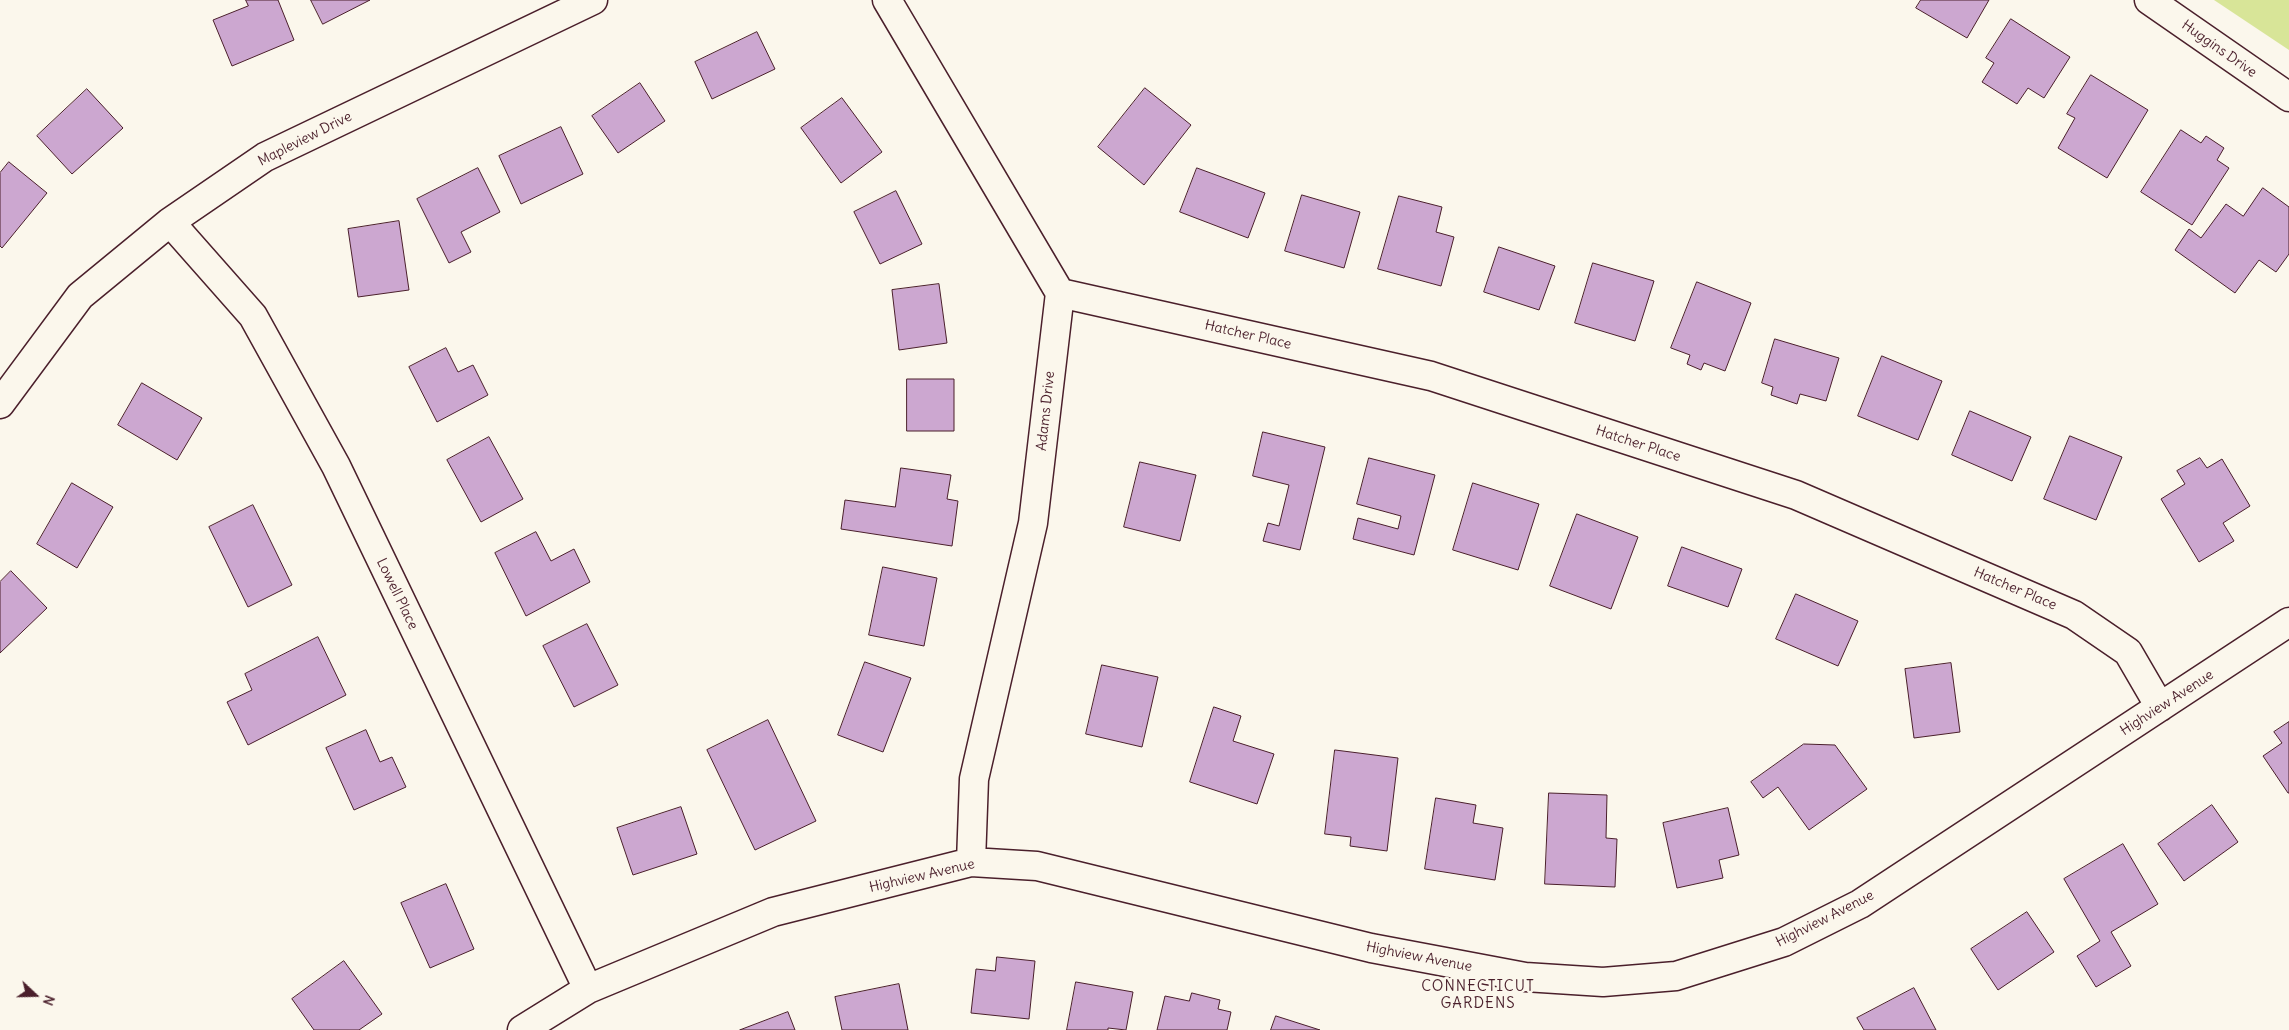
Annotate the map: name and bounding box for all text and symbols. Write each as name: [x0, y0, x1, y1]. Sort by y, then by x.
street label: Huggins Drive: [2178, 17, 2260, 81]
street label: Mapleview Drive: [255, 108, 355, 170]
street label: Hatcher Place: [1203, 317, 1293, 353]
street label: Adams Drive: [1033, 370, 1059, 452]
street label: Hatcher Place: [1593, 422, 1683, 466]
street label: Lowell Place: [372, 556, 422, 632]
street label: Hatcher Place: [1971, 564, 2059, 614]
street label: Highview Avenue: [2117, 667, 2217, 739]
street label: Highview Avenue: [868, 856, 976, 896]
street label: Highview Avenue: [1773, 887, 1877, 951]
street label: Highview Avenue: [1365, 938, 1473, 976]
north arrow: [10, 970, 60, 1020]
district label: CONNECTICUT GARDENS: [1420, 978, 1536, 1013]
text: N: [39, 993, 59, 1008]

